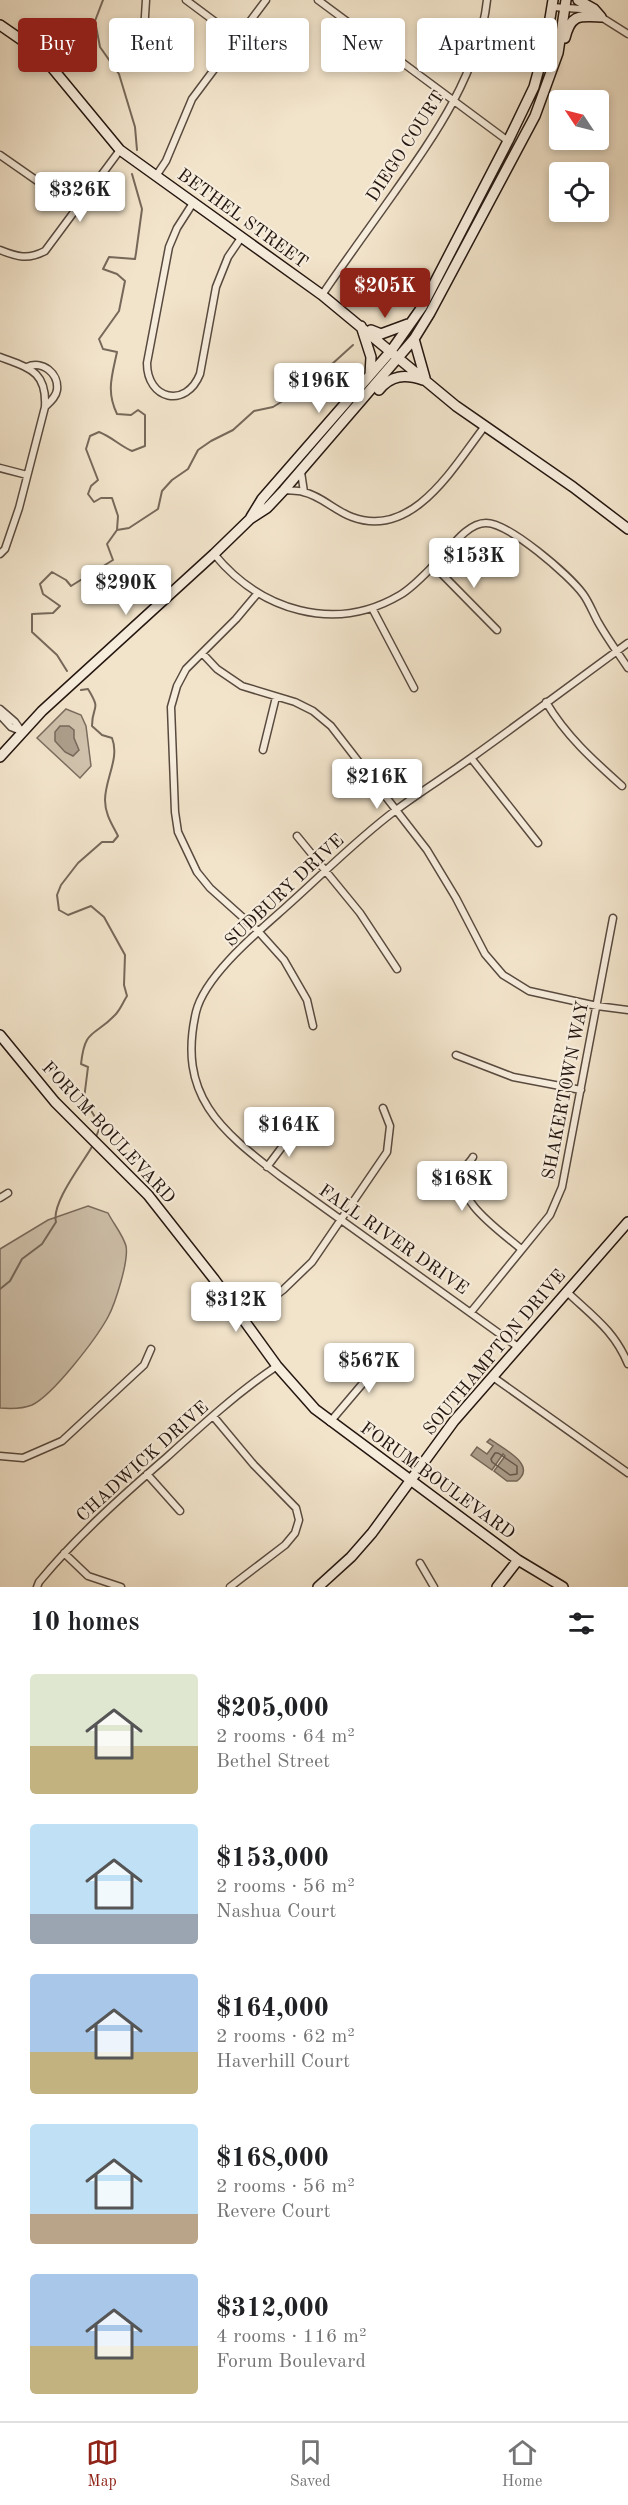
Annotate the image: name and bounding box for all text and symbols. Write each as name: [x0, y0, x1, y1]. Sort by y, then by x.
chip: Buy: [18, 18, 97, 72]
chip: Rent: [109, 18, 194, 72]
chip: Filters: [206, 18, 309, 72]
chip: New: [321, 18, 405, 72]
chip: Apartment: [417, 18, 557, 72]
street label: DIEGO COURT: [363, 88, 448, 205]
north arrow: [549, 90, 609, 150]
map controls: [549, 90, 609, 222]
button: locate: [549, 162, 609, 222]
street label: BETHEL STREET: [174, 166, 311, 272]
pin: $326K: [38, 172, 122, 223]
text: $326K: [49, 181, 111, 201]
pin: $205K: [343, 268, 427, 319]
text: $205K: [354, 277, 416, 297]
pin: $196K: [277, 363, 361, 414]
text: $196K: [288, 372, 350, 392]
pin: $153K: [432, 538, 516, 589]
text: $153K: [443, 547, 505, 567]
pin: $290K: [84, 565, 168, 616]
text: $290K: [95, 574, 157, 594]
pin: $216K: [335, 759, 419, 810]
text: $216K: [346, 768, 408, 788]
street label: SUDBURY DRIVE: [222, 831, 348, 950]
street label: SHAKERTOWN WAY: [540, 999, 592, 1181]
street label: FORUM BOULEVARD: [38, 1058, 178, 1207]
pin: $164K: [247, 1107, 331, 1158]
text: $164K: [258, 1116, 320, 1136]
pin: $168K: [420, 1161, 504, 1212]
text: $168K: [431, 1170, 493, 1190]
street label: FALL RIVER DRIVE: [315, 1181, 472, 1298]
street label: SOUTHAMPTON DRIVE: [420, 1266, 569, 1439]
pin: $312K: [194, 1282, 278, 1333]
text: $312K: [205, 1291, 267, 1311]
pin: $567K: [327, 1343, 411, 1394]
text: $567K: [338, 1352, 400, 1372]
street label: CHADWICK DRIVE: [73, 1398, 212, 1526]
street label: FORUM BOULEVARD: [357, 1419, 518, 1543]
icon: filters: [565, 1607, 598, 1640]
text: 10 homes: [30, 1610, 139, 1636]
text: $205,000: [216, 1696, 329, 1722]
icon: home: [78, 1698, 150, 1770]
text: 2 rooms · 64 m²: [216, 1727, 355, 1747]
text: Bethel Street: [216, 1752, 330, 1772]
text: $153,000: [216, 1846, 329, 1872]
icon: home: [78, 1848, 150, 1920]
text: 2 rooms · 56 m²: [216, 1877, 355, 1897]
text: Nashua Court: [216, 1902, 336, 1922]
text: $164,000: [216, 1996, 329, 2022]
icon: home: [78, 1998, 150, 2070]
text: 2 rooms · 62 m²: [216, 2027, 355, 2047]
text: Haverhill Court: [216, 2052, 350, 2072]
text: $168,000: [216, 2146, 329, 2172]
icon: home: [78, 2148, 150, 2220]
text: 2 rooms · 56 m²: [216, 2177, 355, 2197]
text: Revere Court: [216, 2202, 331, 2222]
text: $312,000: [216, 2296, 329, 2322]
icon: home: [78, 2298, 150, 2370]
text: 4 rooms · 116 m²: [216, 2327, 366, 2347]
text: Forum Boulevard: [216, 2352, 366, 2372]
tab: Map: [86, 2436, 119, 2492]
tab: Saved: [290, 2436, 331, 2492]
tab: Home: [502, 2436, 542, 2492]

